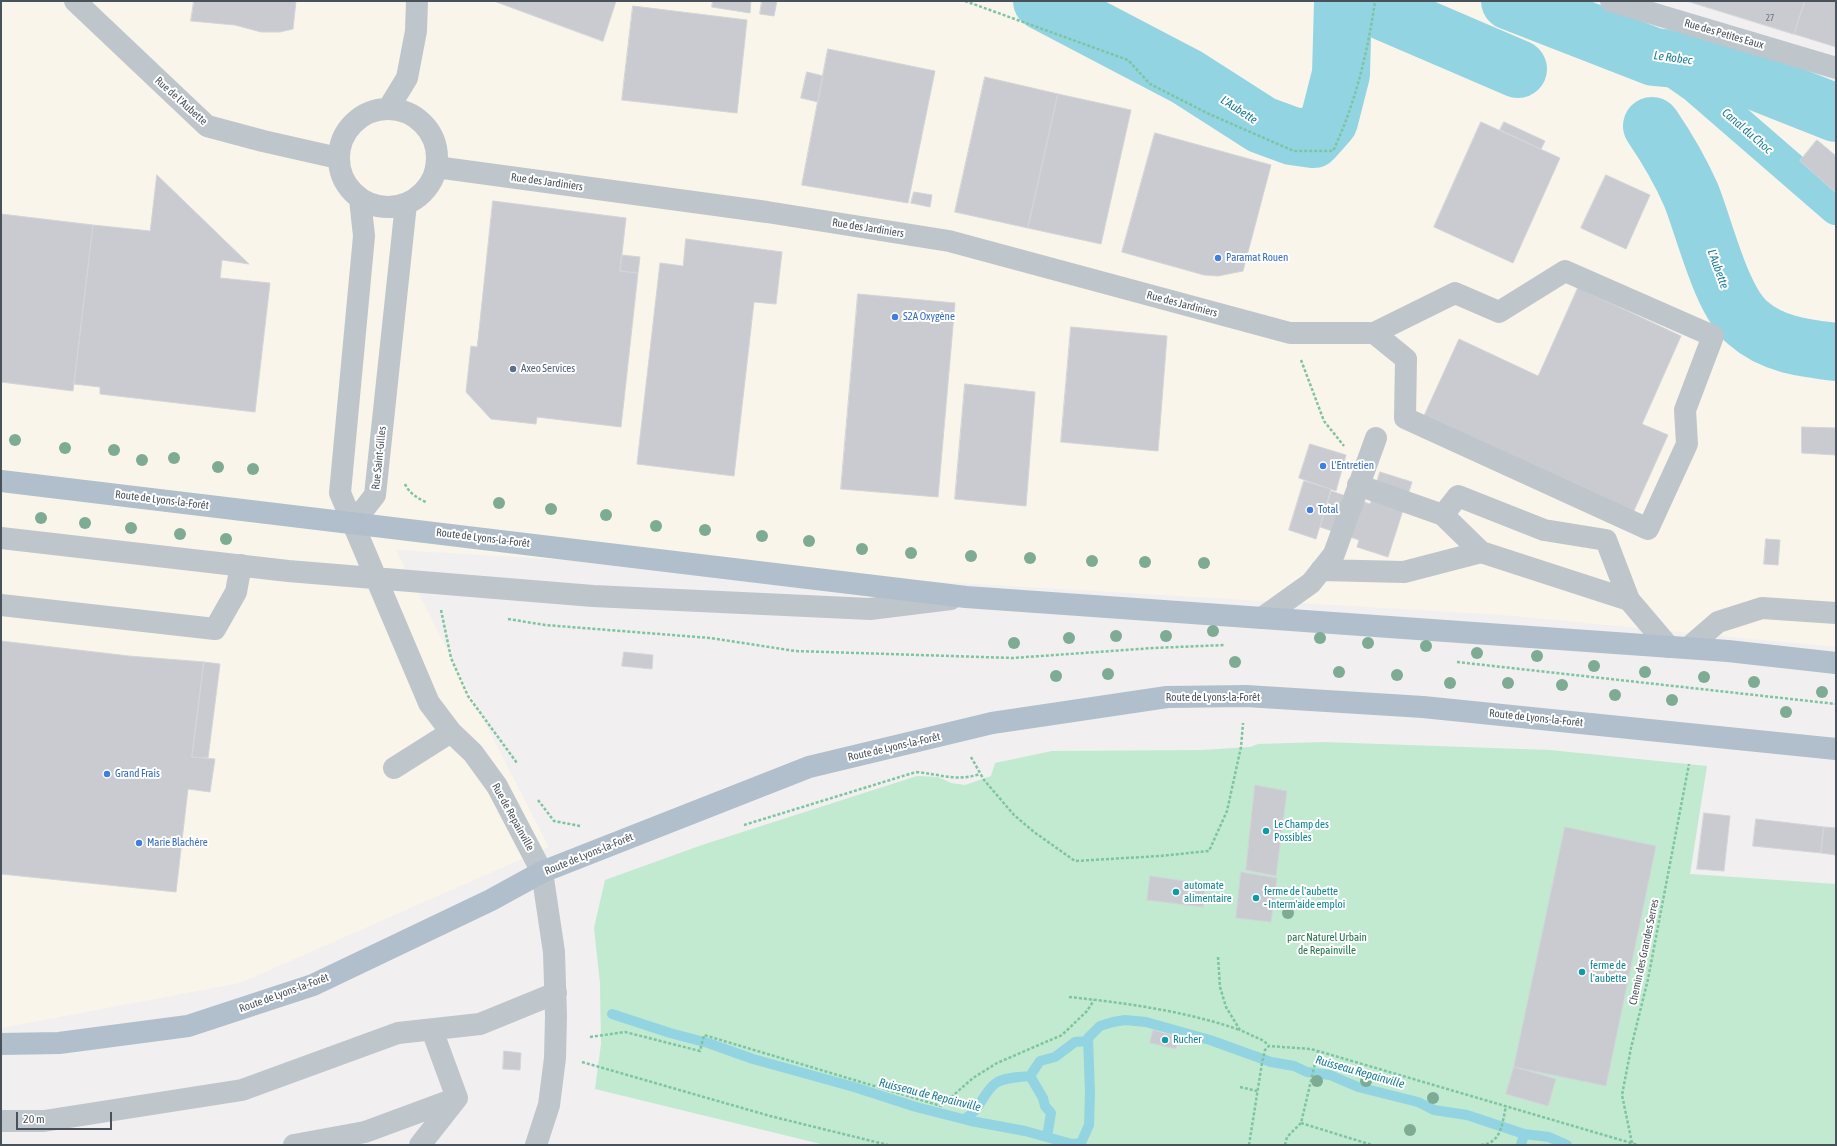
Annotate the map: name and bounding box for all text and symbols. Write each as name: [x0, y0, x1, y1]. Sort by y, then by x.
house number: 27: [1766, 13, 1774, 23]
street label: Rue des Petites Eaux: [1683, 16, 1765, 52]
water label: Le Robec: [1653, 48, 1693, 68]
street label: Rue de l'Aubette: [152, 74, 210, 128]
water label: L'Aubette: [1218, 93, 1260, 127]
water label: Canal du Choc: [1719, 105, 1775, 157]
street label: Rue des Jardiniers: [510, 170, 584, 194]
street label: Rue des Jardiniers: [831, 216, 905, 240]
water label: L'Aubette: [1704, 247, 1732, 291]
place label: Paramat Rouen: [1226, 251, 1288, 265]
marker: Paramat Rouen: [1213, 253, 1223, 263]
street label: Rue des Jardiniers: [1145, 288, 1219, 320]
place label: S2A Oxygène: [903, 310, 955, 324]
marker: S2A Oxygène: [890, 312, 900, 322]
place label: Axeo Services: [521, 362, 575, 376]
marker: Axeo Services: [508, 364, 518, 374]
street label: Rue Saint-Gilles: [369, 426, 389, 490]
place label: L'Entretien: [1331, 459, 1374, 473]
marker: L'Entretien: [1318, 461, 1328, 471]
street label: Route de Lyons-la-Forêt: [114, 488, 210, 512]
place label: Total: [1318, 503, 1339, 517]
marker: Total: [1305, 505, 1315, 515]
street label: Route de Lyons-la-Forêt: [435, 526, 531, 550]
street label: Route de Lyons-la-Forêt: [1166, 691, 1260, 705]
street label: Route de Lyons-la-Forêt: [1488, 707, 1584, 729]
street label: Route de Lyons-la-Forêt: [847, 730, 941, 764]
place label: Grand Frais: [115, 767, 160, 781]
marker: Grand Frais: [102, 769, 112, 779]
street label: Rue de Repainville: [489, 781, 537, 853]
place label: Le Champ des Possibles: [1274, 818, 1329, 844]
marker: Le Champ des Possibles: [1261, 826, 1271, 836]
street label: Route de Lyons-la-Forêt: [543, 830, 635, 878]
place label: Marie Blachère: [147, 836, 208, 850]
marker: Marie Blachère: [134, 838, 144, 848]
place label: automate alimentaire: [1184, 879, 1232, 905]
place label: ferme de l'aubette - Interm'aide emploi: [1264, 885, 1345, 911]
marker: automate alimentaire: [1171, 887, 1181, 897]
marker: ferme de l'aubette - Interm'aide emploi: [1251, 893, 1261, 903]
street label: Chemin des Grandes Serres: [1626, 898, 1662, 1006]
park label: parc Naturel Urbain de Repainville: [1287, 931, 1367, 957]
place label: ferme de l'aubette: [1590, 959, 1627, 985]
marker: ferme de l'aubette: [1577, 967, 1587, 977]
street label: Route de Lyons-la-Forêt: [237, 971, 331, 1015]
place label: Rucher: [1173, 1033, 1201, 1047]
marker: Rucher: [1160, 1035, 1170, 1045]
water label: Ruisseau Repainville: [1314, 1052, 1406, 1092]
water label: Ruisseau de Repainville: [877, 1075, 983, 1115]
scale bar: [18, 1104, 114, 1130]
text: 20 m: [23, 1112, 45, 1126]

